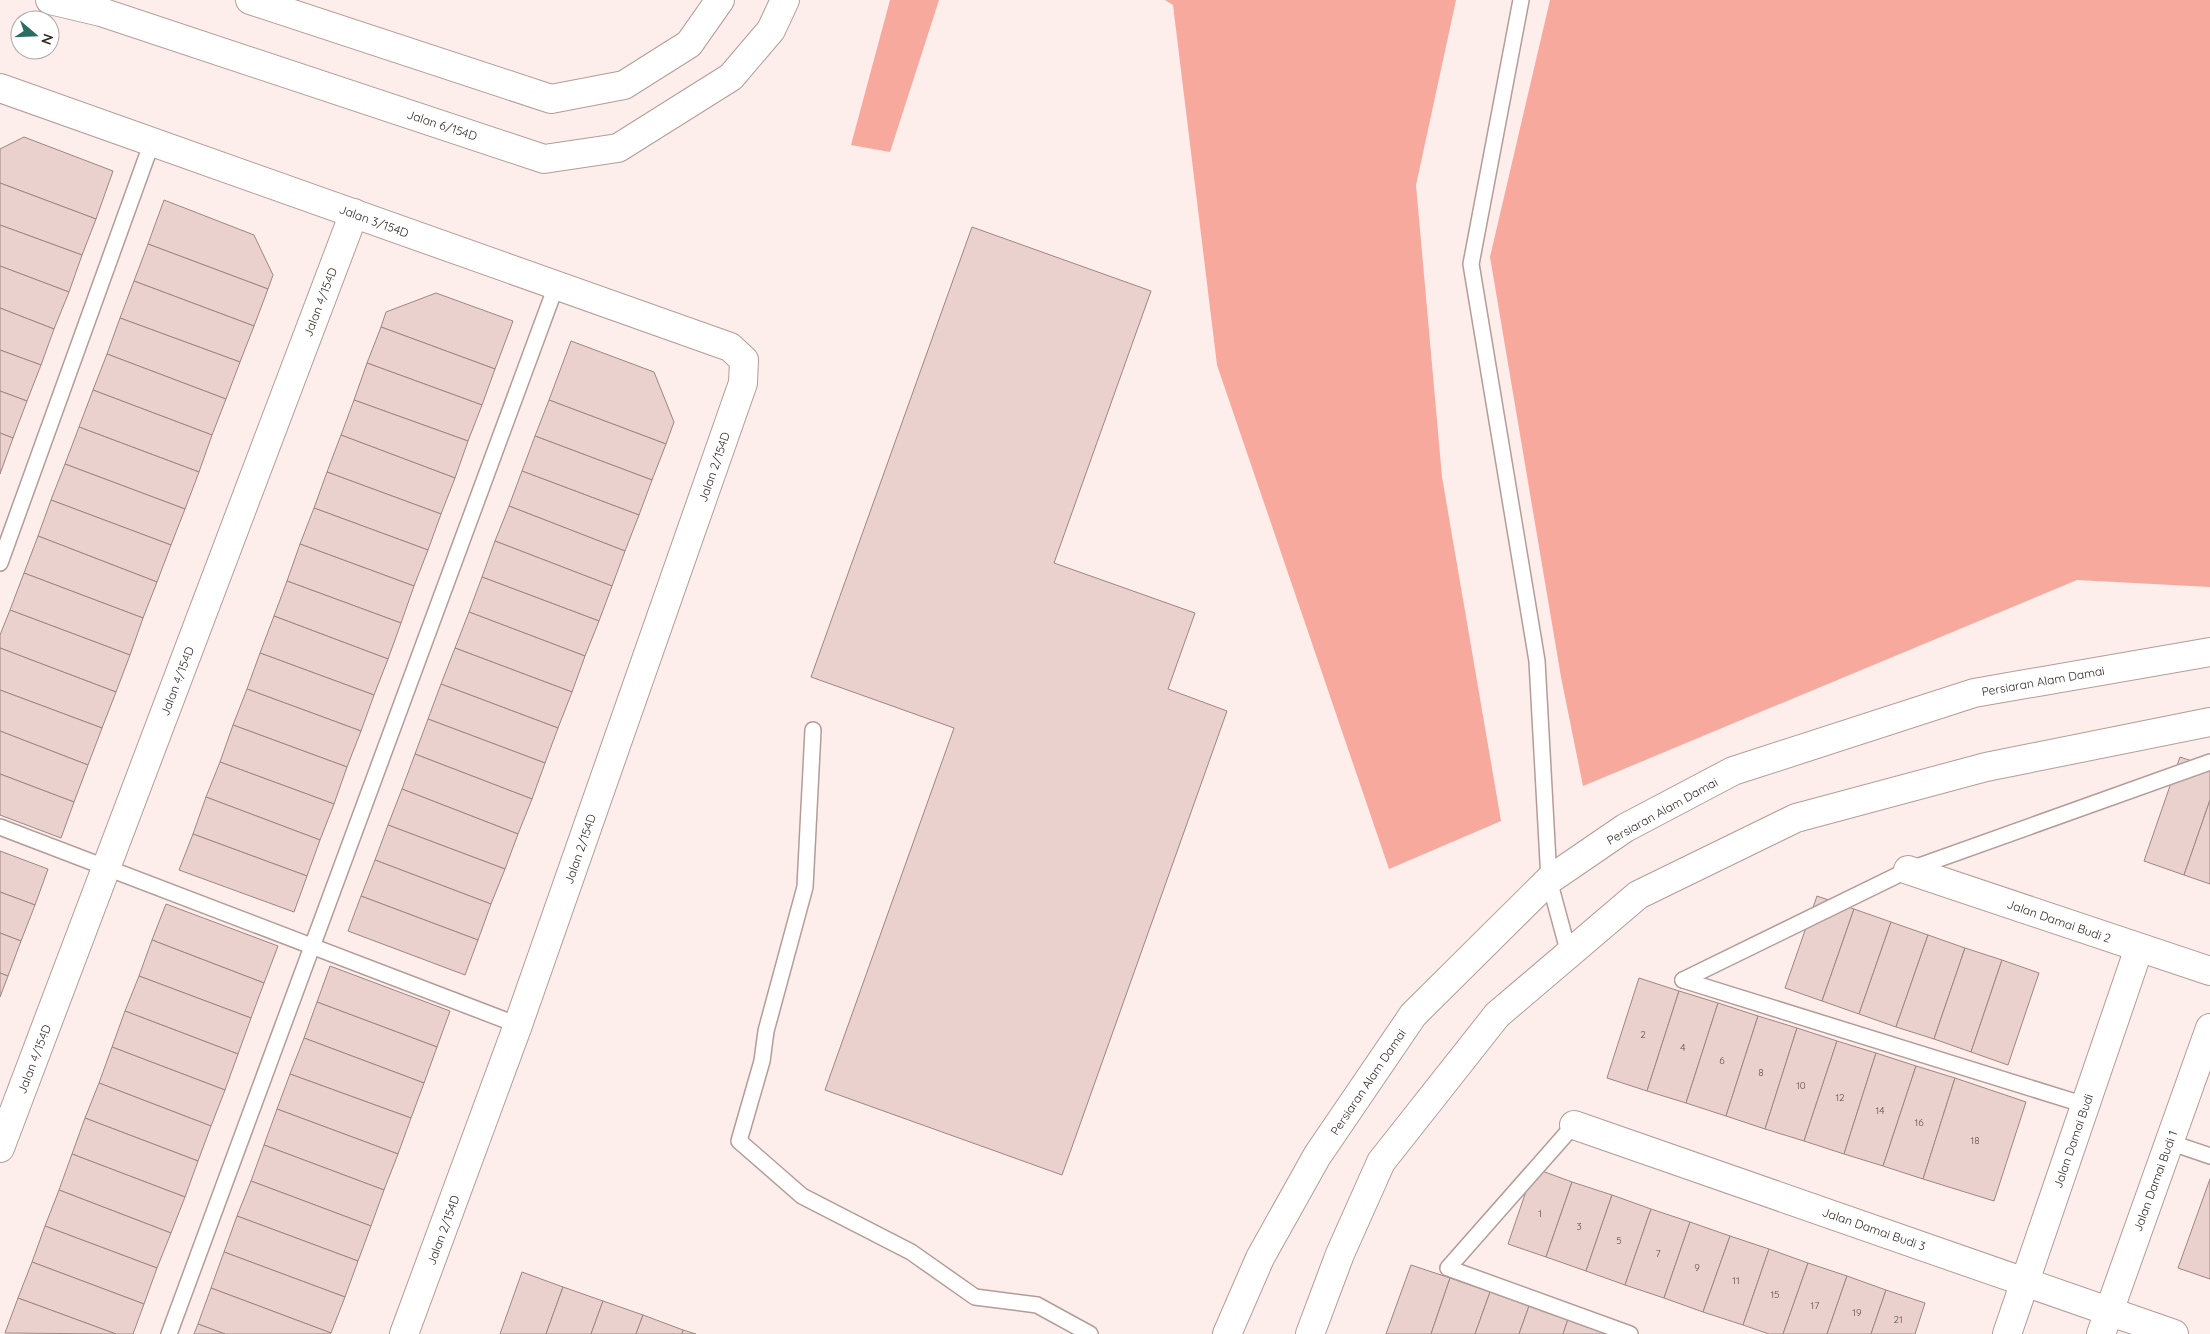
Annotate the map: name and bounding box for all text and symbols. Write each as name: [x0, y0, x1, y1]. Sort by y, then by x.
north arrow: [10, 10, 60, 60]
text: N: [37, 31, 57, 47]
street label: Jalan 6/154D: [405, 107, 479, 144]
street label: Jalan 3/154D: [337, 201, 411, 241]
street label: Jalan 4/154D: [300, 265, 340, 339]
street label: Jalan 2/154D: [695, 430, 733, 504]
street label: Jalan 4/154D: [157, 644, 197, 718]
street label: Persiaran Alam Damai: [1980, 663, 2106, 699]
street label: Persiaran Alam Damai: [1604, 774, 1720, 848]
street label: Jalan 2/154D: [561, 812, 599, 886]
street label: Jalan Damai Budi 2: [2005, 896, 2113, 946]
street label: Jalan 4/154D: [14, 1022, 54, 1096]
street label: Persiaran Alam Damai: [1327, 1026, 1409, 1138]
house number: 2: [1640, 1028, 1646, 1041]
house number: 4: [1680, 1041, 1686, 1054]
house number: 6: [1719, 1054, 1725, 1067]
house number: 8: [1758, 1066, 1764, 1079]
house number: 10: [1796, 1079, 1806, 1092]
house number: 12: [1835, 1091, 1845, 1104]
street label: Jalan Damai Budi: [2050, 1092, 2096, 1190]
house number: 14: [1876, 1104, 1884, 1117]
house number: 16: [1914, 1116, 1924, 1129]
street label: Jalan Damai Budi 1: [2130, 1128, 2180, 1234]
house number: 18: [1970, 1134, 1980, 1147]
street label: Jalan 2/154D: [423, 1193, 463, 1267]
street label: Jalan Damai Budi 3: [1820, 1204, 1928, 1254]
house number: 1: [1538, 1207, 1542, 1220]
house number: 3: [1576, 1220, 1582, 1233]
house number: 5: [1616, 1234, 1622, 1247]
house number: 7: [1655, 1247, 1661, 1260]
house number: 9: [1694, 1261, 1700, 1274]
house number: 11: [1732, 1274, 1740, 1287]
house number: 15: [1770, 1288, 1780, 1301]
house number: 17: [1811, 1299, 1819, 1312]
house number: 19: [1852, 1306, 1862, 1319]
house number: 21: [1893, 1313, 1903, 1326]

